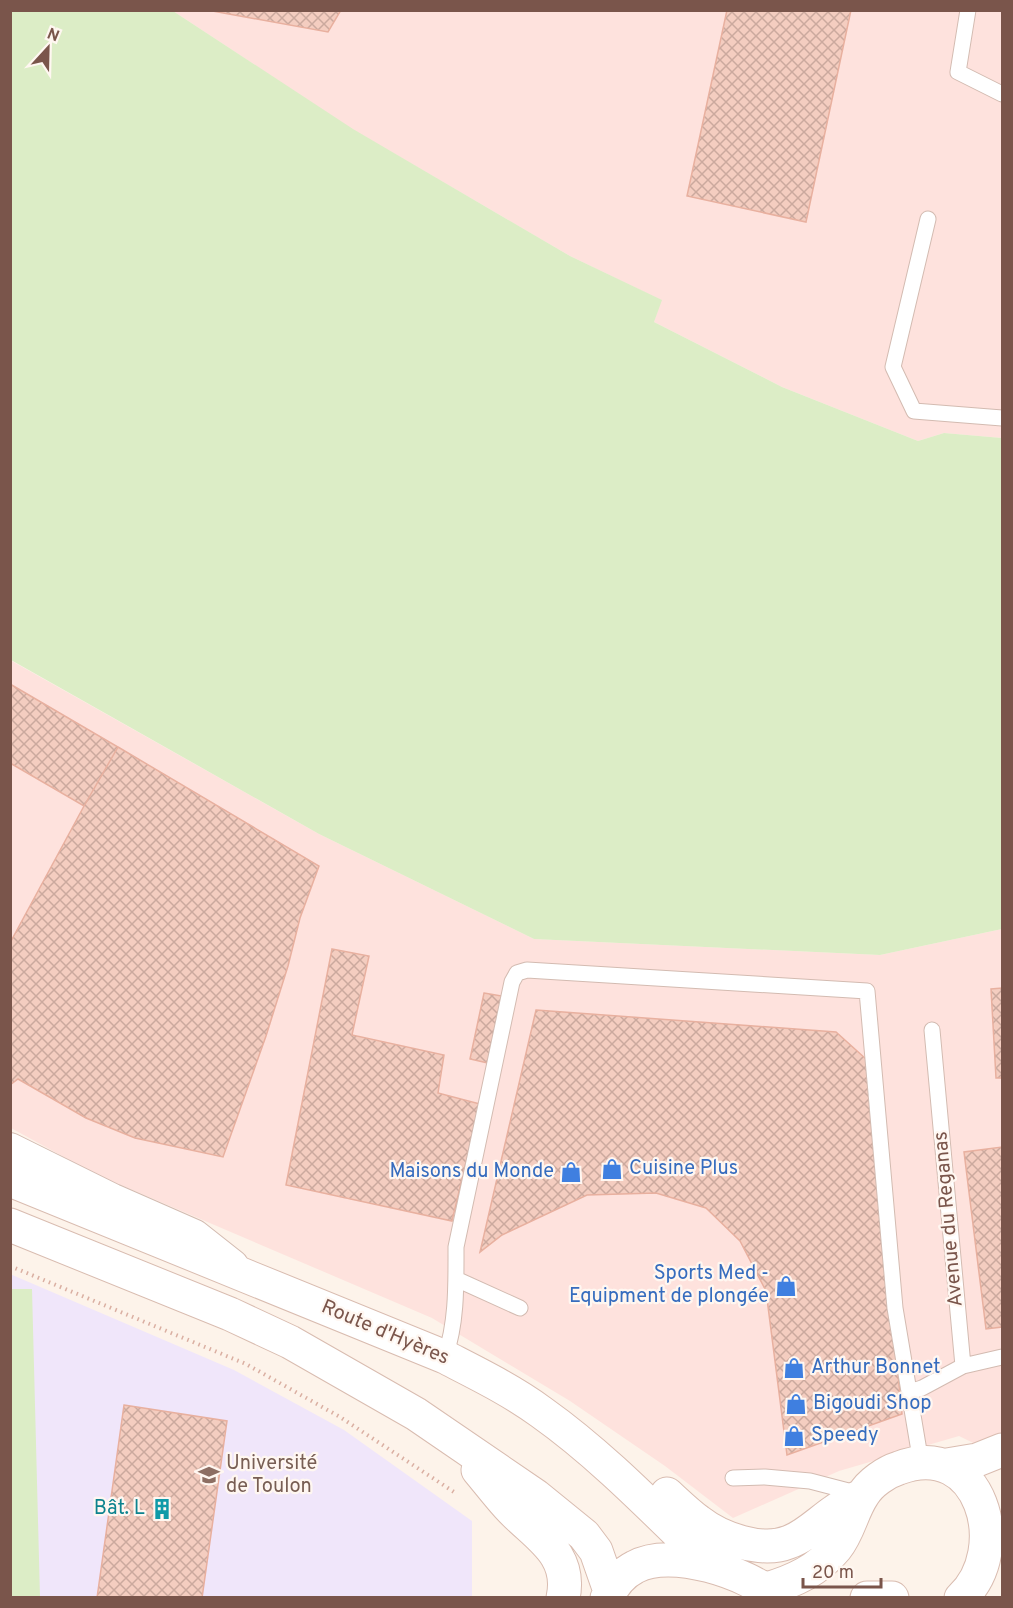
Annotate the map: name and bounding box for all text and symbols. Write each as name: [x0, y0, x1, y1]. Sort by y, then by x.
north arrow: [18, 18, 78, 78]
text: N: [44, 25, 62, 47]
street label: Avenue du Reganas: [928, 1130, 970, 1308]
place label: Cuisine Plus: [629, 1156, 738, 1182]
shop icon: Cuisine Plus: [600, 1157, 624, 1181]
place label: Maisons du Monde: [389, 1159, 554, 1185]
shop icon: Maisons du Monde: [559, 1160, 583, 1184]
place label: Sports Med - Equipment de plongée: [569, 1261, 769, 1310]
shop icon: Sports Med - Equipment de plongée: [774, 1274, 798, 1298]
street label: Route d'Hyères: [317, 1294, 453, 1372]
place label: Arthur Bonnet: [811, 1355, 941, 1381]
shop icon: Arthur Bonnet: [782, 1356, 806, 1380]
place label: Bigoudi Shop: [813, 1391, 932, 1417]
shop icon: Bigoudi Shop: [784, 1392, 808, 1416]
place label: Speedy: [811, 1423, 879, 1449]
shop icon: Speedy: [782, 1424, 806, 1448]
place label: Université de Toulon: [226, 1451, 317, 1500]
school or university icon: Université de Toulon: [197, 1463, 221, 1487]
place label: Bât. L: [94, 1496, 145, 1522]
building icon: Bât. L: [150, 1497, 174, 1521]
scale bar: [803, 1551, 881, 1589]
text: 20 m: [812, 1562, 854, 1585]

